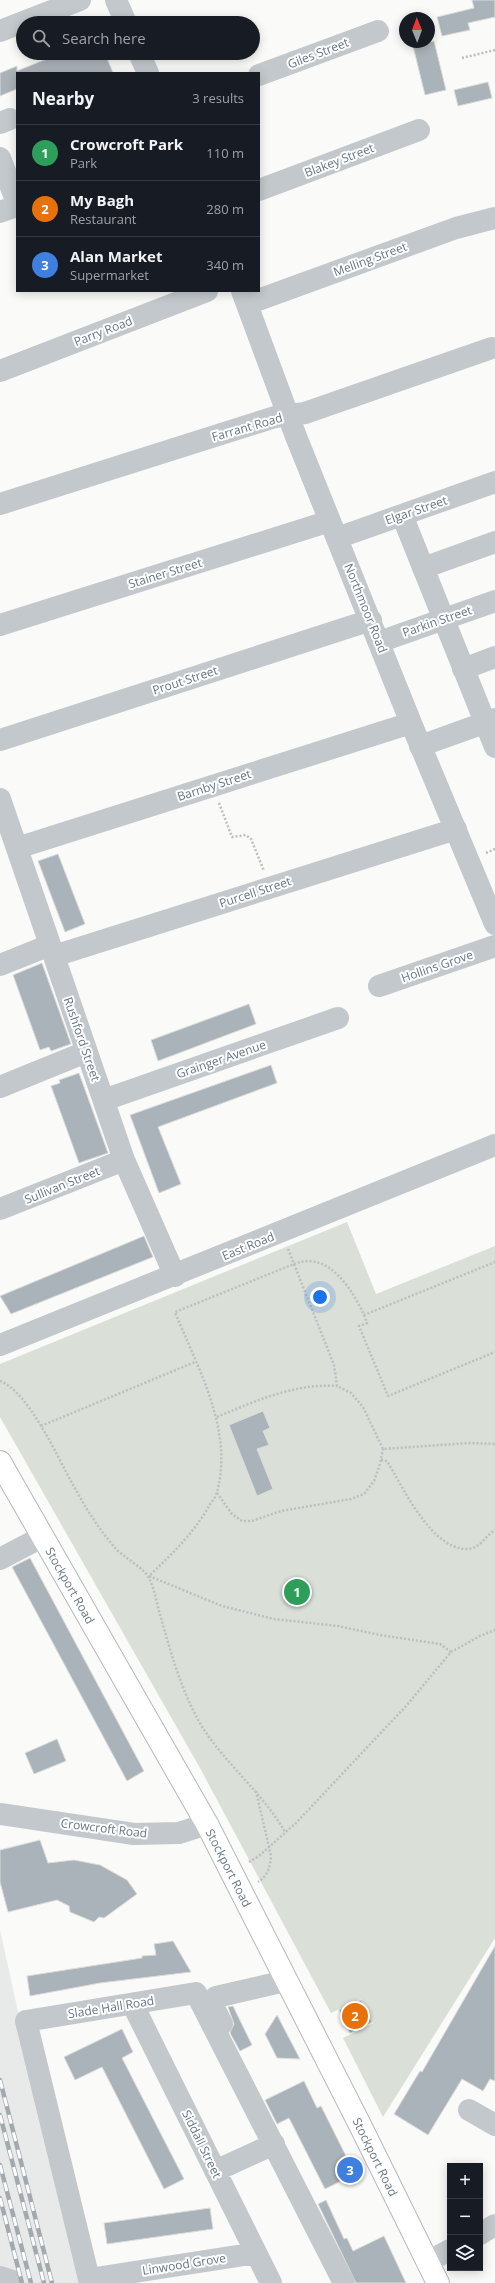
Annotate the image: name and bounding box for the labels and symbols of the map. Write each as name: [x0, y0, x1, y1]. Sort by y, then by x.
north arrow: [399, 12, 435, 48]
street label: Giles Street: [285, 34, 351, 72]
street label: Blakey Street: [302, 139, 376, 181]
street label: Melling Street: [331, 238, 409, 280]
street label: Parry Road: [71, 312, 135, 350]
street label: Farrant Road: [210, 409, 284, 445]
street label: Elgar Street: [383, 491, 449, 529]
street label: Stainer Street: [126, 554, 204, 592]
street label: Northmoor Road: [340, 561, 392, 655]
street label: Parkin Street: [400, 601, 474, 641]
street label: Prout Street: [150, 661, 220, 699]
street label: Barnby Street: [175, 765, 253, 805]
street label: Purcell Street: [217, 872, 293, 912]
street label: Hollins Grove: [399, 946, 475, 986]
street label: Rushford Street: [60, 995, 104, 1083]
street label: Grainger Avenue: [174, 1036, 268, 1082]
street label: Sullivan Street: [22, 1162, 102, 1208]
street label: East Road: [219, 1228, 277, 1264]
your location: [310, 1287, 330, 1307]
street label: Stockport Road: [42, 1544, 99, 1627]
pin: 1: [284, 1577, 310, 1607]
street label: Crowcroft Road: [60, 1814, 148, 1842]
street label: Stockport Road: [202, 1826, 256, 1910]
street label: Slade Hall Road: [67, 1992, 155, 2022]
pin: 2: [342, 2001, 368, 2031]
street label: Siddall Street: [178, 2107, 226, 2181]
street label: Stockport Road: [349, 2114, 402, 2199]
pin: 3: [337, 2155, 363, 2185]
street label: Linwood Grove: [141, 2249, 227, 2279]

